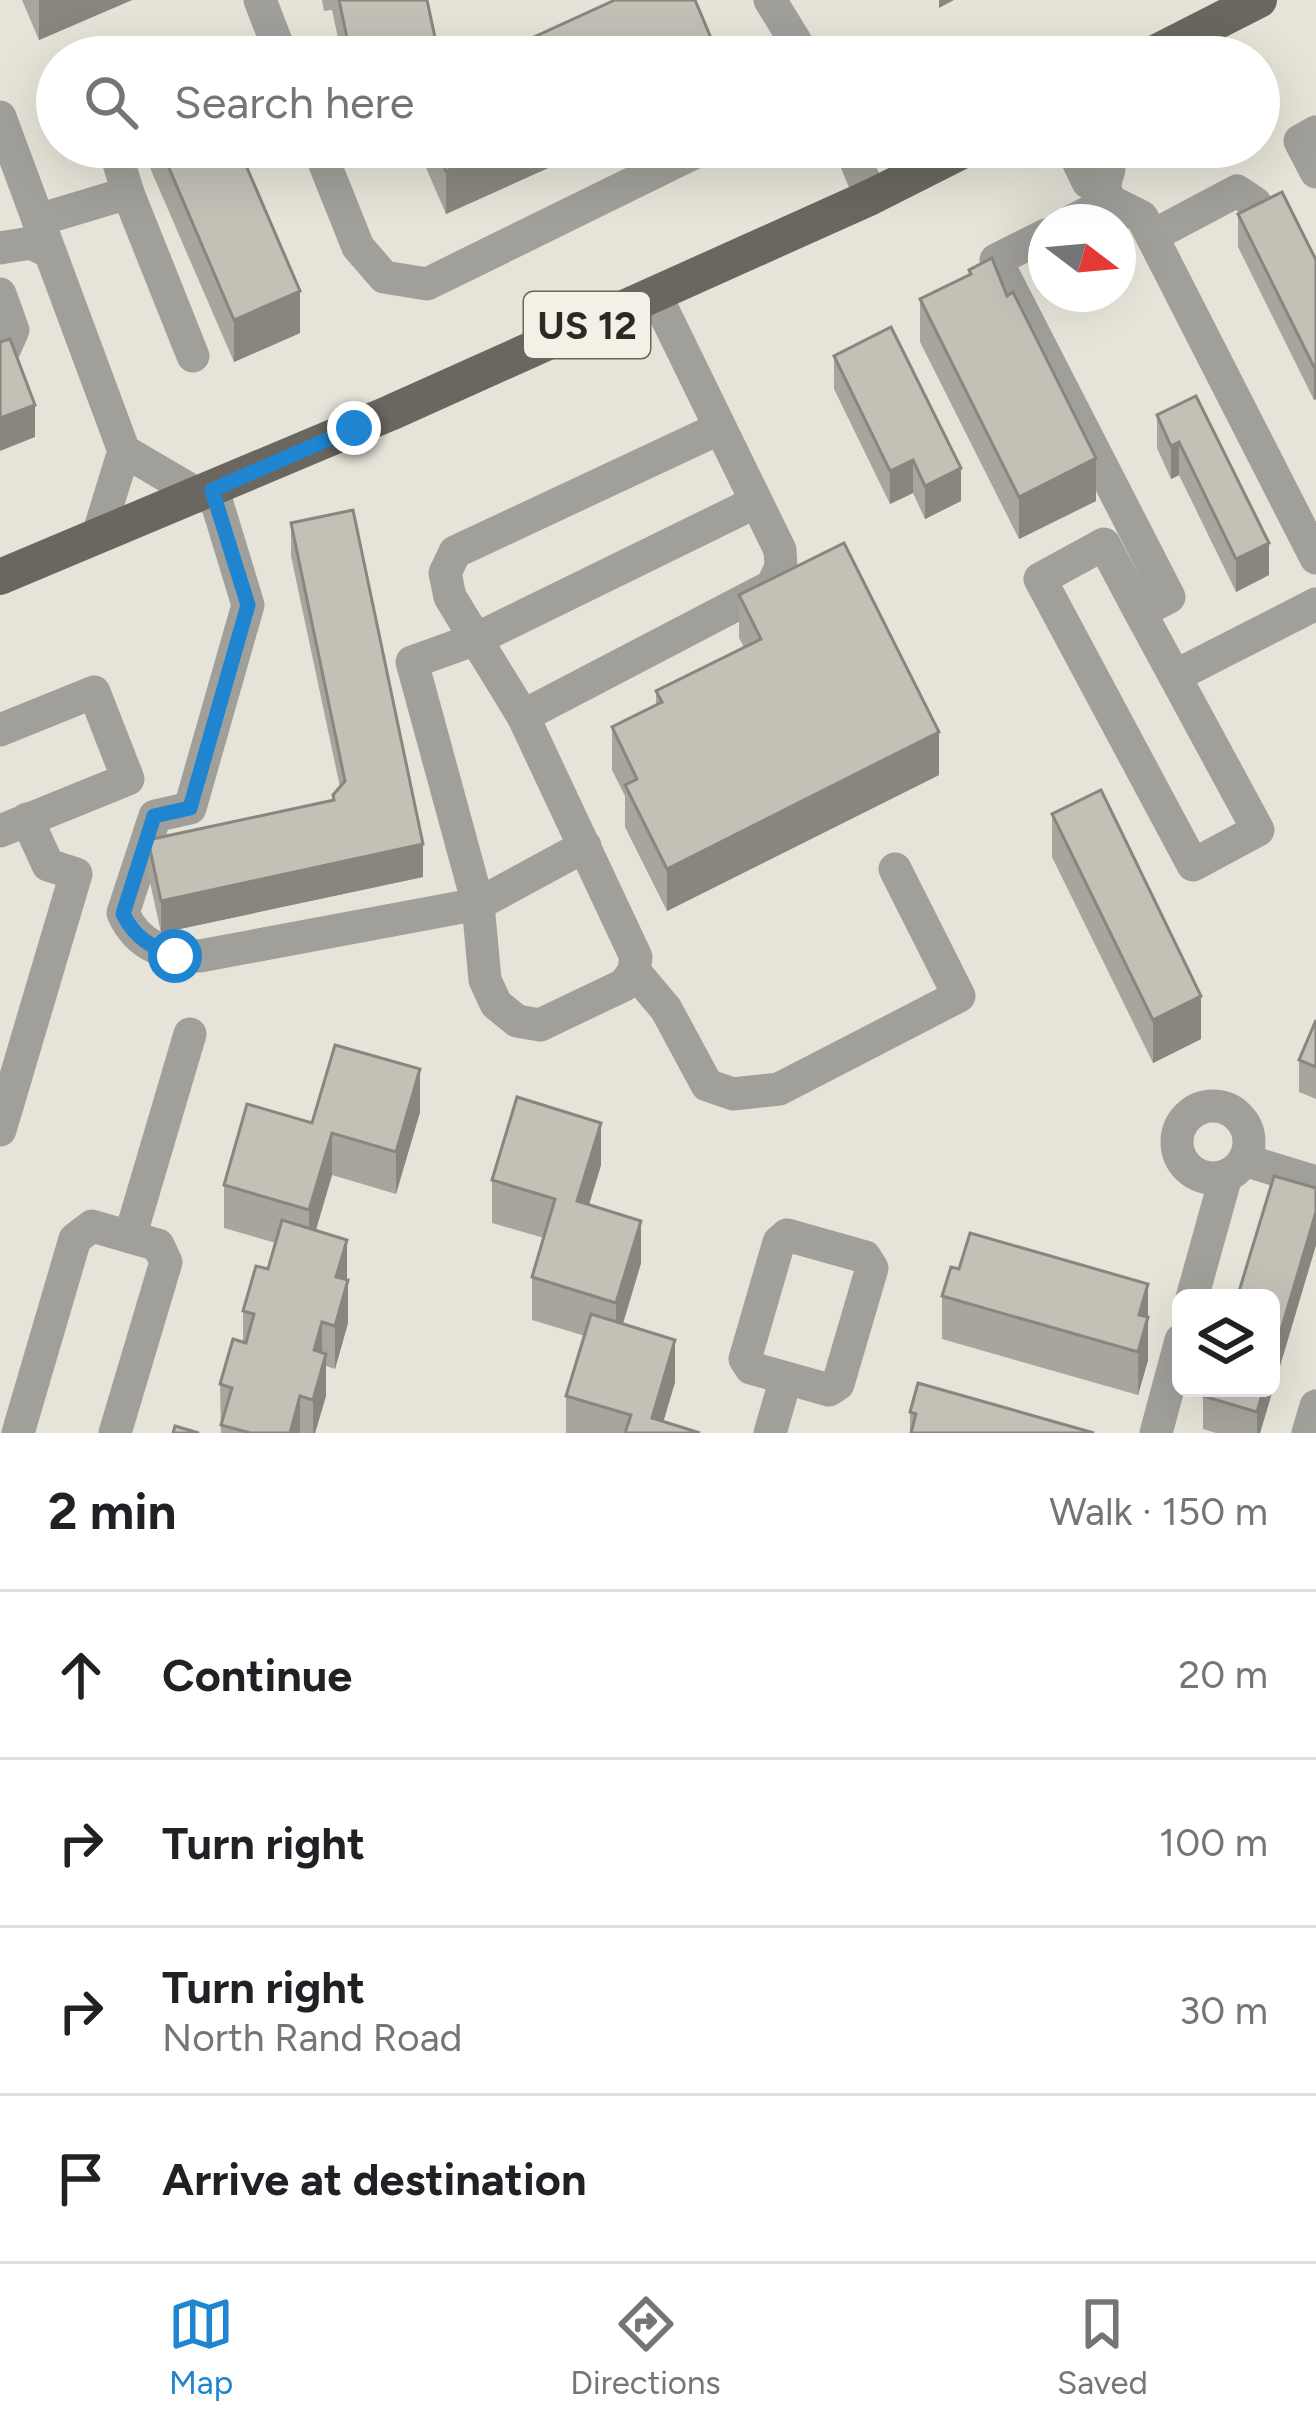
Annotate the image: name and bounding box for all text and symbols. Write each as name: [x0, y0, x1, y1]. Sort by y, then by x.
search box: [36, 36, 1280, 168]
icon: search: [78, 69, 144, 135]
text: Search here: [174, 75, 414, 129]
north arrow: [1028, 204, 1136, 312]
road number: US 12: [524, 292, 650, 358]
route end: [327, 401, 381, 455]
route start: [148, 929, 202, 983]
map controls: [1172, 1289, 1280, 1397]
button: layers: [1172, 1289, 1280, 1397]
text: 2 min: [48, 1481, 176, 1542]
text: Walk · 150 m: [1049, 1488, 1268, 1535]
icon: ahead: [48, 1642, 114, 1708]
text: Continue: [162, 1648, 352, 1702]
text: 20 m: [1178, 1651, 1268, 1698]
icon: right: [48, 1810, 114, 1876]
text: Turn right: [162, 1816, 365, 1870]
text: 100 m: [1159, 1819, 1268, 1866]
text: Turn right: [162, 1960, 365, 2014]
icon: right: [48, 1978, 114, 2044]
text: 30 m: [1179, 1987, 1268, 2034]
text: North Rand Road: [162, 2014, 462, 2061]
icon: arrive: [48, 2146, 114, 2212]
text: Arrive at destination: [162, 2152, 586, 2206]
tab: Map: [168, 2291, 234, 2402]
tab: Directions: [570, 2291, 721, 2402]
tab: Saved: [1057, 2291, 1148, 2402]

